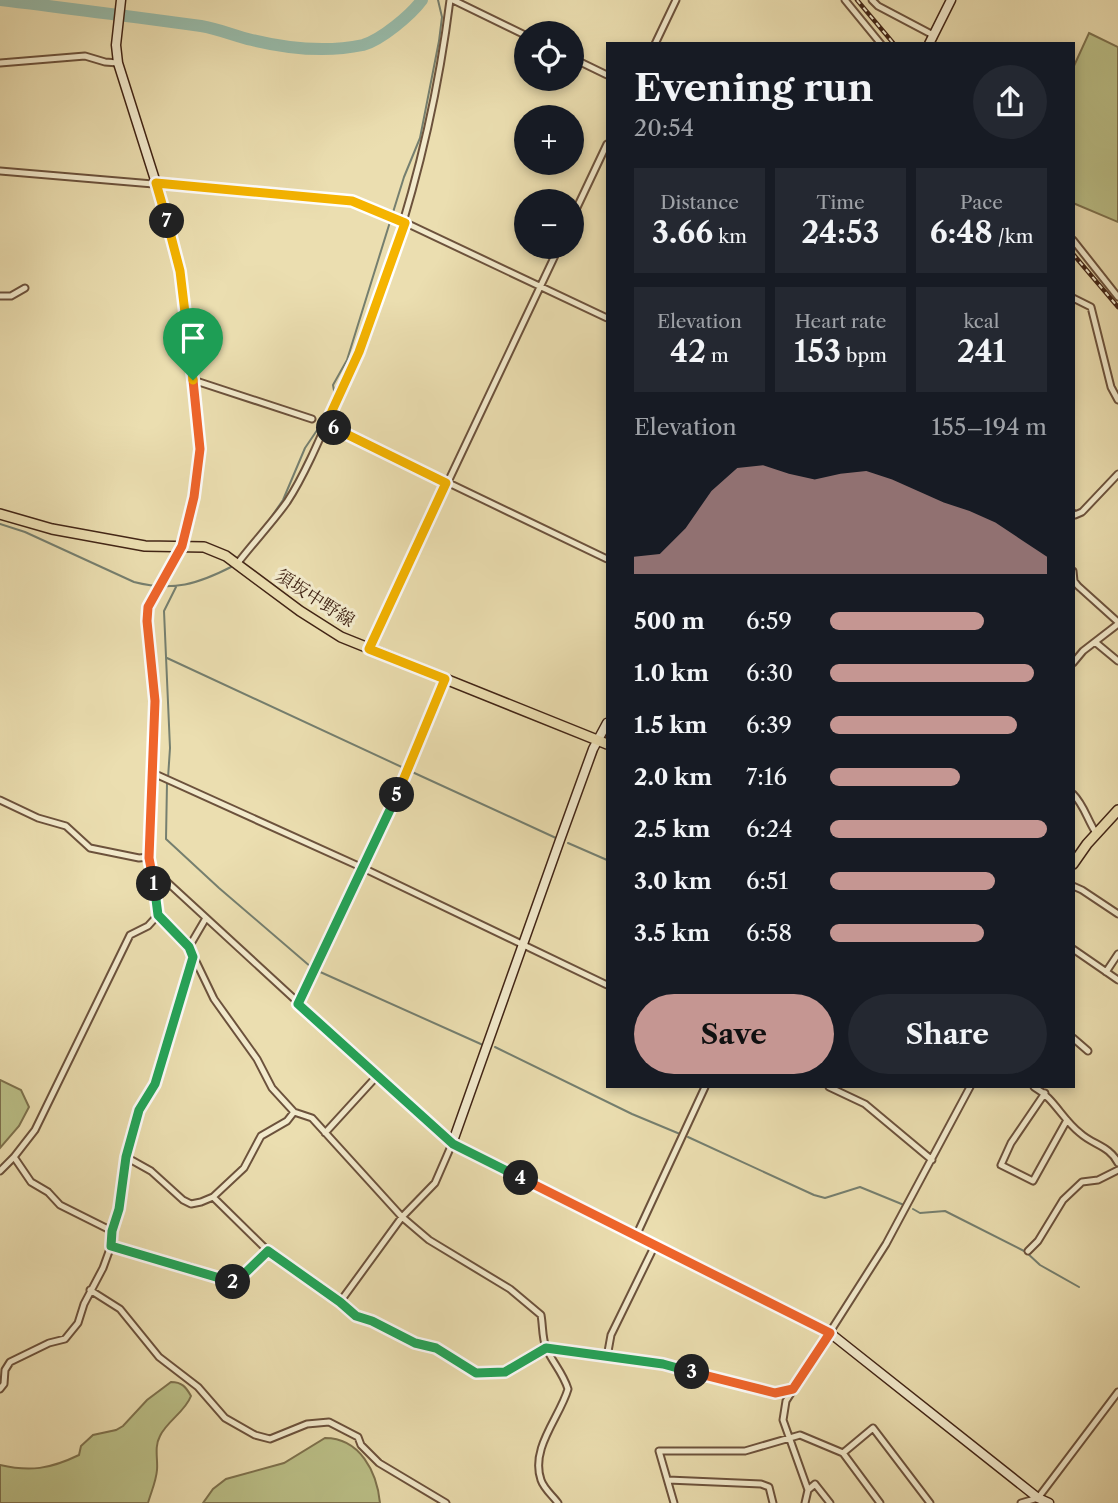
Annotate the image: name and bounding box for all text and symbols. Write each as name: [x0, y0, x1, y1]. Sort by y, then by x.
map controls: [514, 21, 584, 259]
button: locate: [514, 21, 584, 91]
text: Evening run: [634, 64, 874, 111]
button: share: [973, 65, 1047, 139]
button: +: [514, 105, 584, 175]
text: 20:54: [634, 114, 694, 142]
button: −: [514, 189, 584, 259]
text: Distance: [660, 191, 739, 214]
text: Time: [816, 191, 865, 214]
text: Pace: [960, 191, 1003, 214]
pin: 7: [150, 204, 184, 238]
text: 7: [162, 209, 171, 232]
text: 3.66: [652, 214, 713, 251]
text: 24:53: [802, 214, 879, 251]
text: 6:48: [930, 214, 993, 251]
text: km: [713, 225, 747, 248]
text: /km: [993, 225, 1033, 248]
pin: [163, 308, 223, 380]
text: Elevation: [657, 310, 742, 333]
text: Heart rate: [795, 310, 886, 333]
text: kcal: [964, 310, 999, 333]
icon: arrive: [174, 319, 212, 357]
text: 42: [670, 333, 706, 370]
text: 153: [794, 333, 841, 370]
text: 241: [957, 333, 1006, 370]
text: m: [706, 344, 729, 367]
text: bpm: [841, 344, 887, 367]
pin: 6: [316, 410, 352, 446]
text: Elevation: [634, 413, 737, 441]
text: 155–194 m: [932, 413, 1047, 441]
text: 6: [328, 416, 339, 439]
street label: 須坂中野線: [271, 564, 359, 632]
text: 500 m: [634, 607, 705, 635]
text: 6:59: [746, 607, 792, 635]
text: 1.0 km: [634, 659, 709, 687]
text: 6:30: [746, 659, 793, 687]
text: 1.5 km: [634, 711, 707, 739]
text: 6:39: [746, 711, 792, 739]
text: 2.0 km: [634, 763, 712, 791]
text: 7:16: [746, 763, 787, 791]
pin: 5: [380, 778, 414, 812]
text: 5: [391, 783, 402, 806]
text: 2.5 km: [634, 815, 710, 843]
text: 6:24: [746, 815, 792, 843]
pin: 1: [136, 866, 172, 902]
text: 3.0 km: [634, 867, 712, 895]
text: 6:51: [746, 867, 788, 895]
text: 1: [149, 872, 158, 895]
text: 3.5 km: [634, 919, 710, 947]
text: 6:58: [746, 919, 792, 947]
button: Save: [634, 994, 834, 1074]
button: Share: [848, 994, 1047, 1074]
pin: 4: [504, 1160, 538, 1196]
text: 4: [515, 1166, 526, 1189]
pin: 2: [216, 1264, 250, 1300]
text: 2: [227, 1270, 238, 1293]
pin: 3: [674, 1354, 710, 1390]
text: 3: [686, 1360, 697, 1383]

